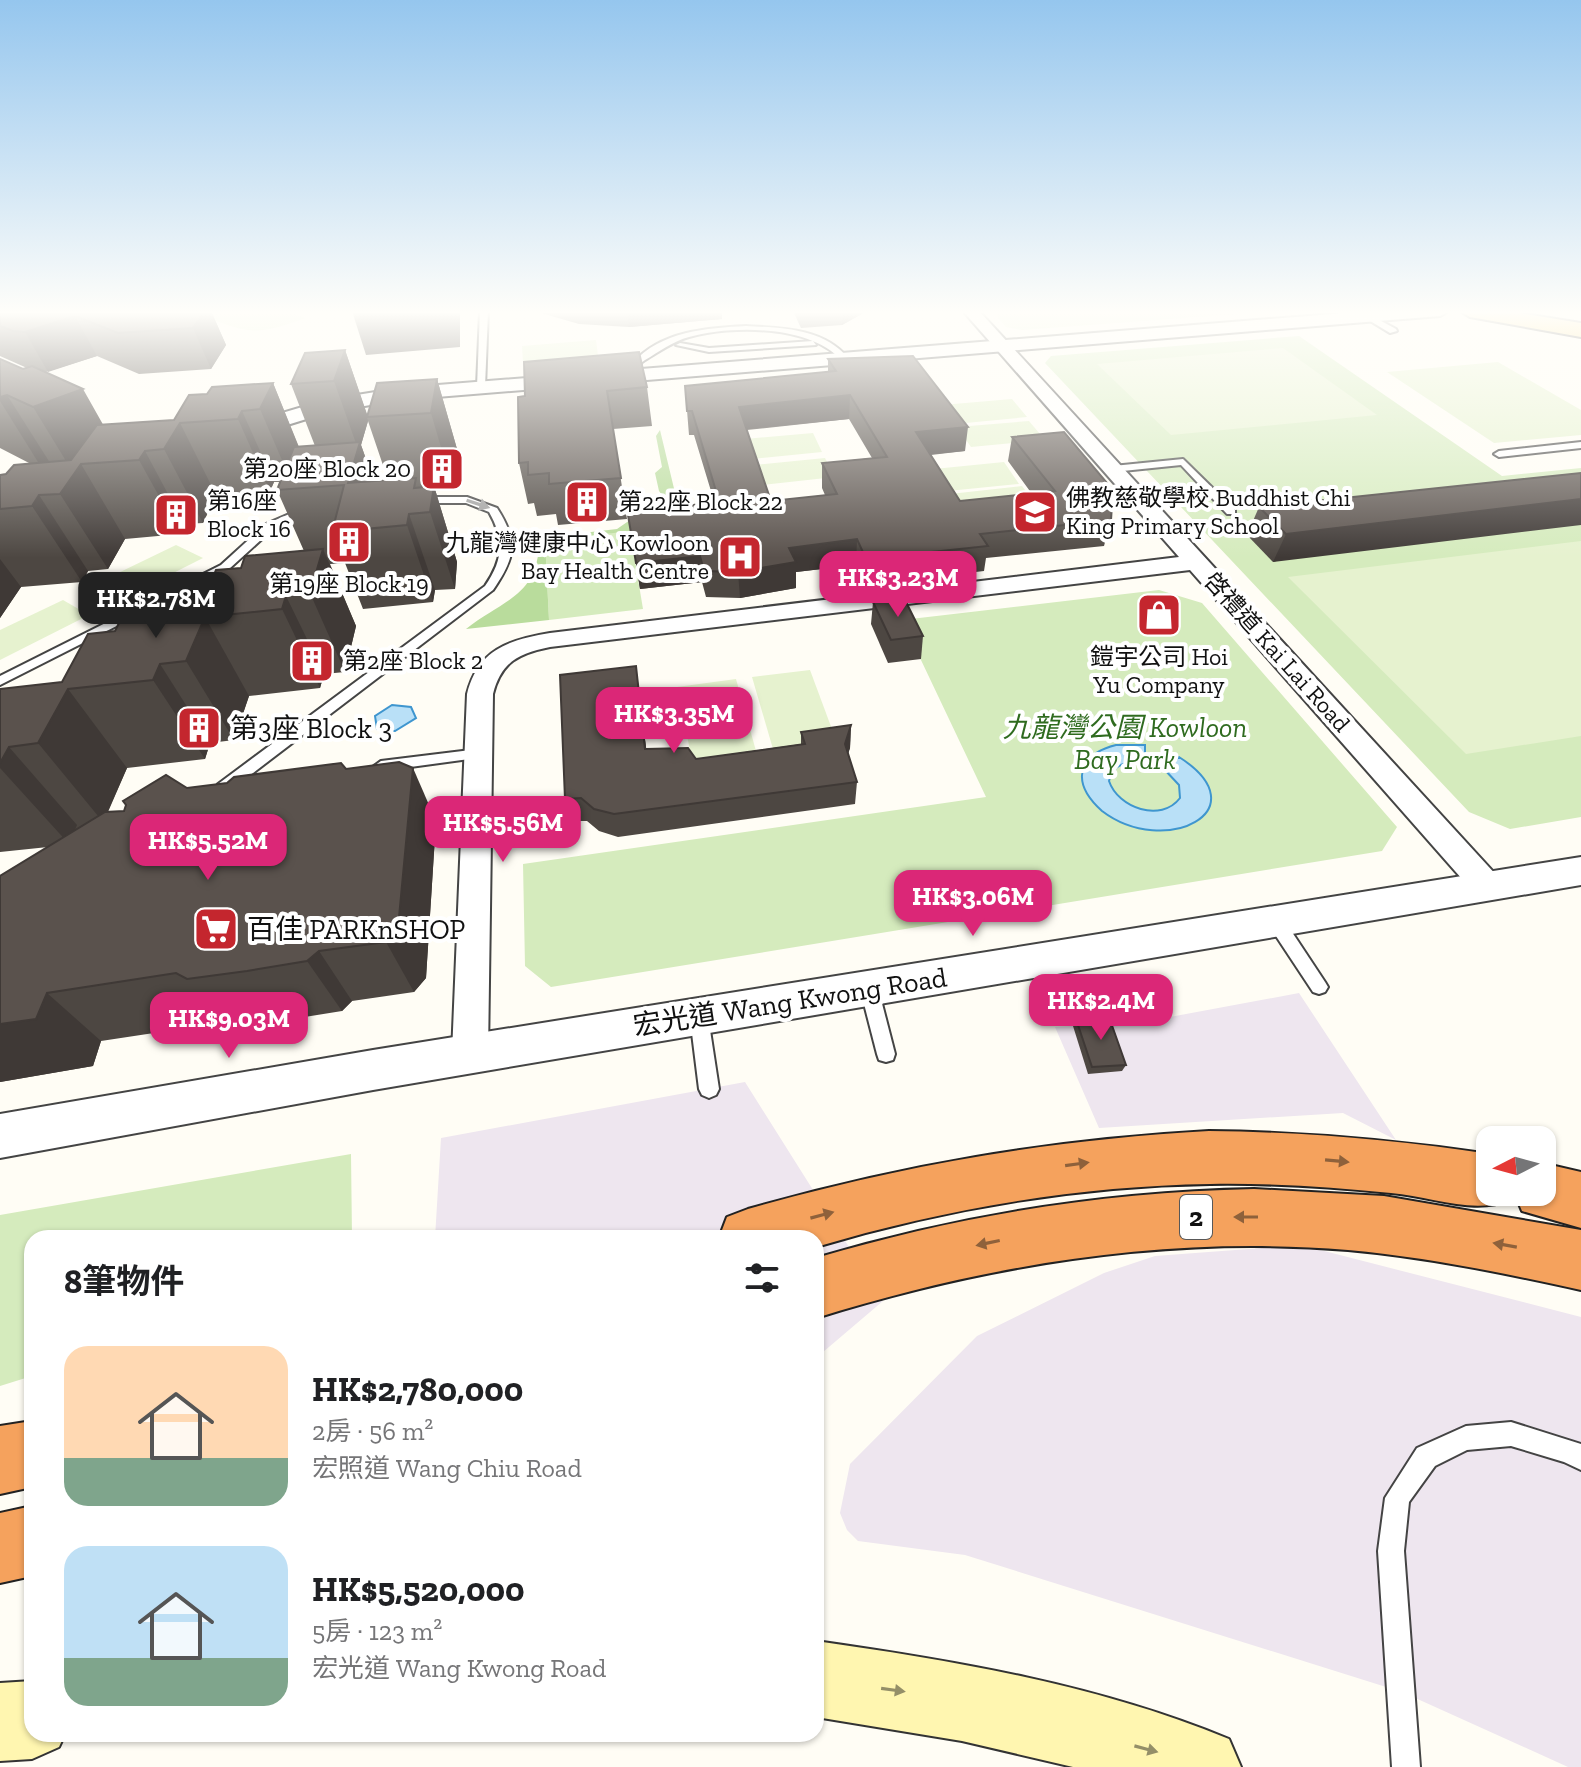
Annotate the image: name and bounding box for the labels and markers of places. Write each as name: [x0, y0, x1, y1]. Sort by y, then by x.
building icon: 第20座 Block 20: [418, 445, 466, 493]
place label: 第20座 Block 20: [243, 454, 411, 483]
building icon: 第22座 Block 22: [563, 478, 611, 526]
place label: 佛教慈敬學校 Buddhist Chi King Primary School: [1066, 483, 1351, 540]
place label: 第16座 Block 16: [207, 486, 291, 543]
place label: 第22座 Block 22: [618, 487, 783, 516]
school or university icon: 佛教慈敬學校 Buddhist Chi King Primary School: [1011, 488, 1059, 536]
building icon: 第16座 Block 16: [152, 491, 200, 539]
building icon: 第19座 Block 19: [325, 518, 373, 566]
place label: 九龍灣健康中心 Kowloon Bay Health Centre: [446, 528, 709, 585]
hospital icon: 九龍灣健康中心 Kowloon Bay Health Centre: [716, 533, 764, 581]
pin: HK$3.23M: [815, 551, 981, 619]
place label: 第19座 Block 19: [269, 569, 429, 598]
pin: HK$2.78M: [73, 572, 239, 640]
shop icon: 鎧宇公司 Hoi Yu Company: [1135, 591, 1183, 639]
building icon: 第2座 Block 2: [288, 637, 336, 685]
place label: 鎧宇公司 Hoi Yu Company: [1090, 642, 1228, 699]
place label: 第2座 Block 2: [343, 646, 483, 675]
pin: HK$3.35M: [591, 687, 757, 755]
building icon: 第3座 Block 3: [175, 704, 223, 752]
place label: 第3座 Block 3: [230, 712, 392, 745]
pin: HK$5.56M: [420, 796, 586, 864]
pin: HK$5.52M: [125, 814, 291, 882]
pin: HK$3.06M: [890, 870, 1056, 938]
supermarket icon: 百佳 PARKnSHOP: [192, 905, 240, 953]
place label: 百佳 PARKnSHOP: [247, 913, 465, 946]
pin: HK$2.4M: [1027, 974, 1175, 1042]
pin: HK$9.03M: [146, 992, 312, 1060]

